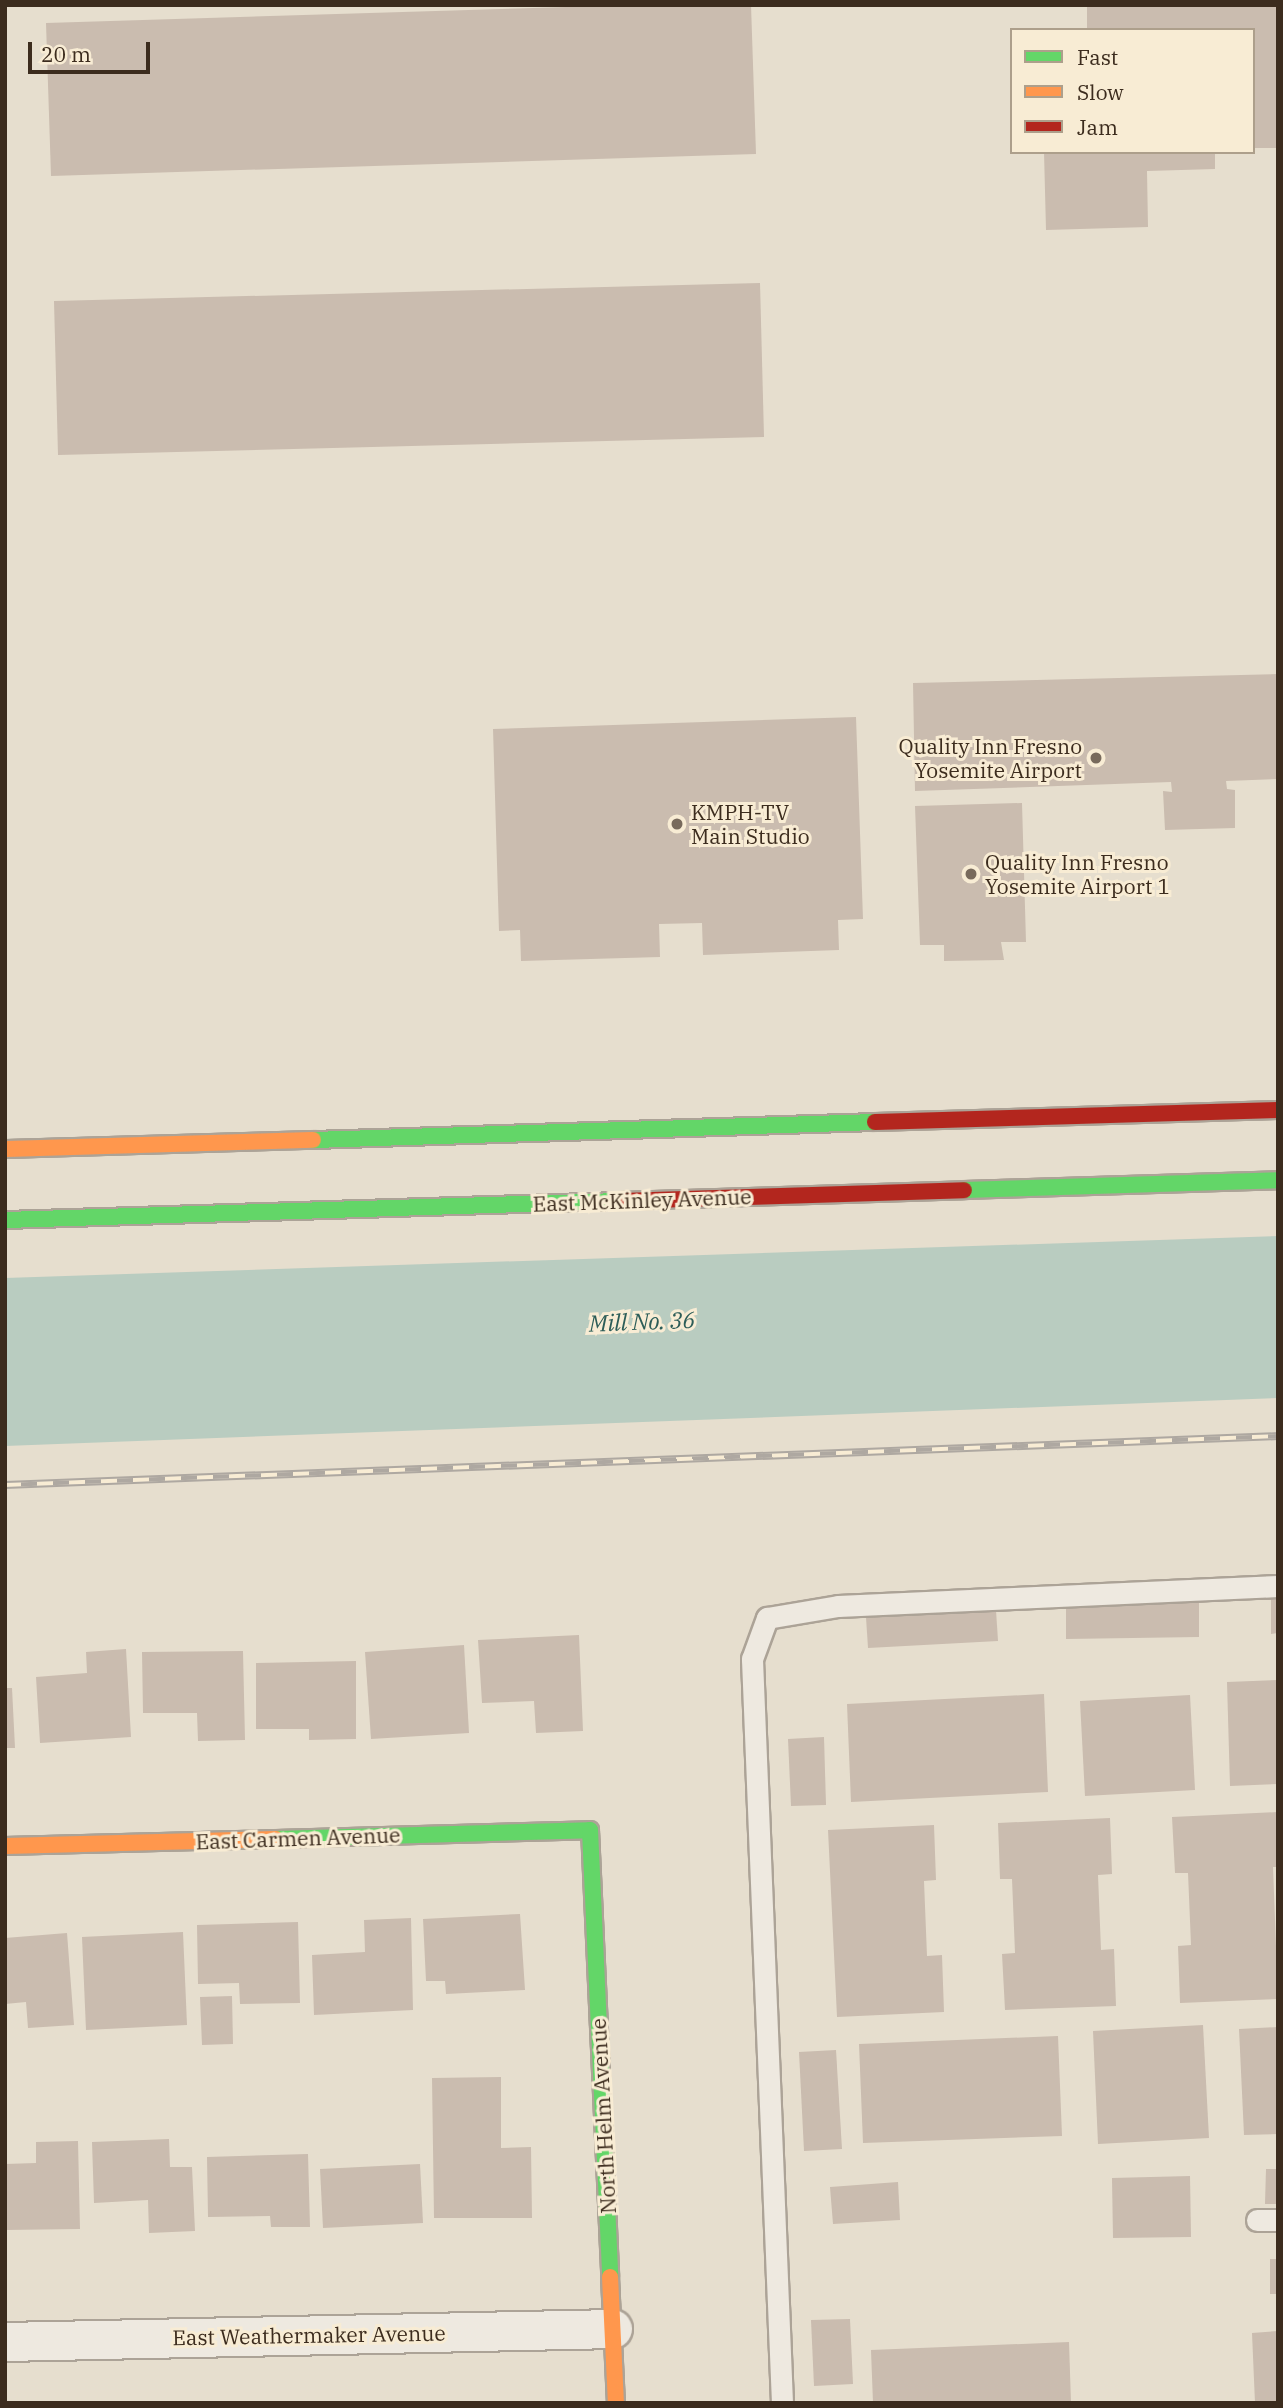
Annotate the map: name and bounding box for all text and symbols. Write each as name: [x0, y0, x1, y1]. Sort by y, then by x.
scale bar: [32, 28, 154, 72]
legend: [1010, 28, 1255, 154]
text: 20 m: [41, 40, 91, 68]
text: Fast: [1077, 43, 1118, 71]
text: Slow: [1077, 78, 1124, 106]
text: Jam: [1077, 113, 1118, 141]
place label: Quality Inn Fresno Yosemite Airport: [898, 733, 1082, 783]
marker: Quality Inn Fresno Yosemite Airport: [1088, 750, 1104, 766]
place label: KMPH-TV Main Studio: [691, 799, 810, 849]
marker: KMPH-TV Main Studio: [669, 816, 685, 832]
place label: Quality Inn Fresno Yosemite Airport 1: [985, 849, 1170, 899]
marker: Quality Inn Fresno Yosemite Airport 1: [963, 866, 979, 882]
street label: East McKinley Avenue: [532, 1184, 752, 1216]
water label: Mill No. 36: [589, 1305, 695, 1337]
street label: East Carmen Avenue: [195, 1822, 401, 1854]
street label: North Helm Avenue: [585, 2018, 621, 2214]
street label: East Weathermaker Avenue: [172, 2320, 446, 2350]

